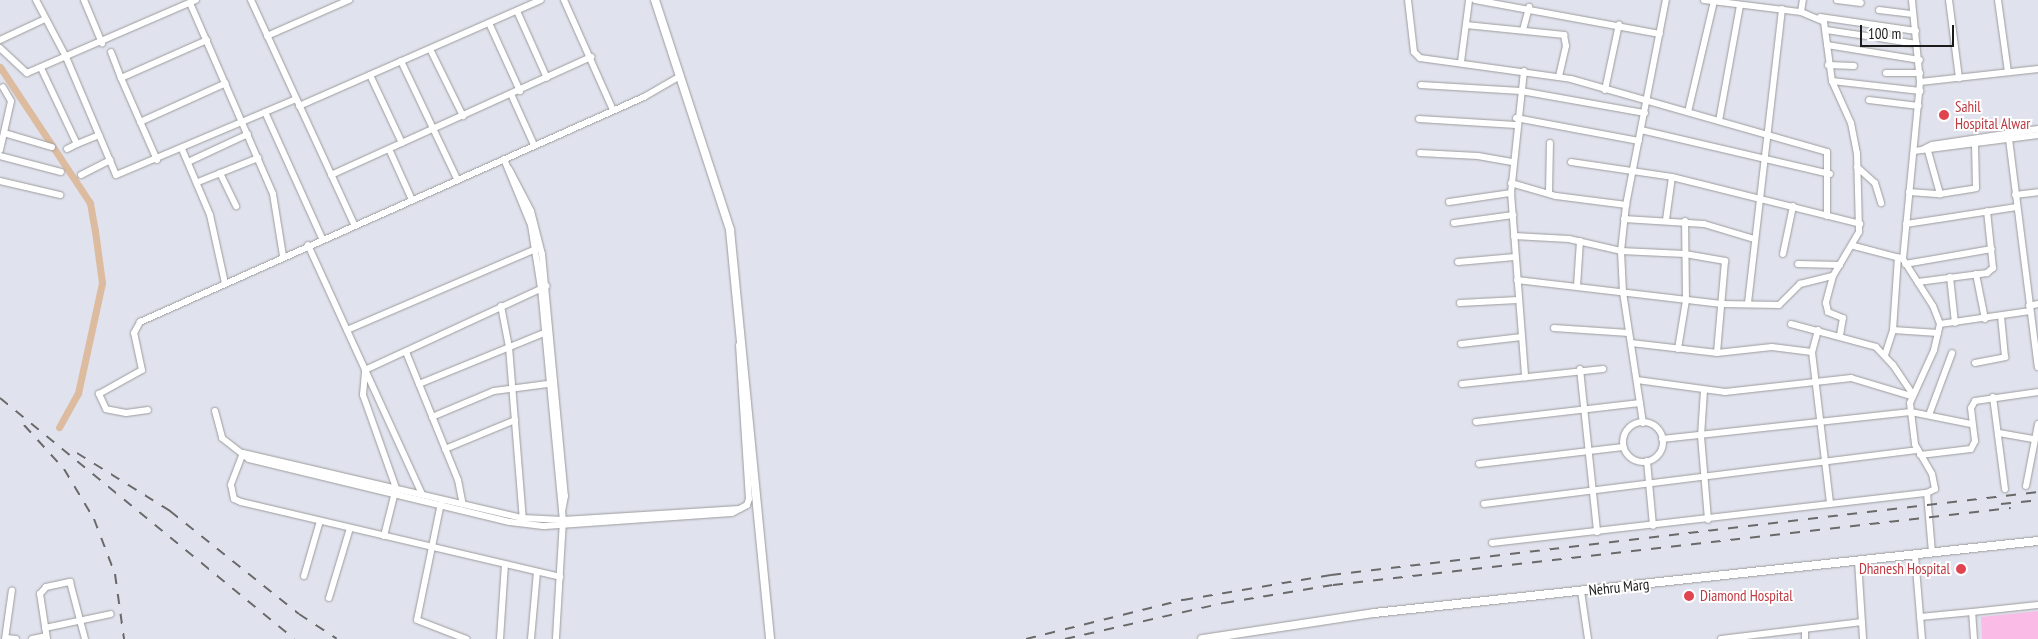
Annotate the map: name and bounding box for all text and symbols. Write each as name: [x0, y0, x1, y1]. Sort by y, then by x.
scale bar: [1863, 15, 1957, 47]
text: 100 m: [1868, 24, 1901, 43]
place label: Sahil Hospital Alwar: [1955, 97, 2031, 132]
marker: Sahil Hospital Alwar: [1937, 108, 1951, 122]
place label: Dhanesh Hospital: [1859, 560, 1950, 578]
marker: Dhanesh Hospital: [1954, 562, 1968, 576]
street label: Nehru Marg: [1588, 575, 1650, 599]
place label: Diamond Hospital: [1700, 587, 1793, 605]
marker: Diamond Hospital: [1682, 589, 1696, 603]

